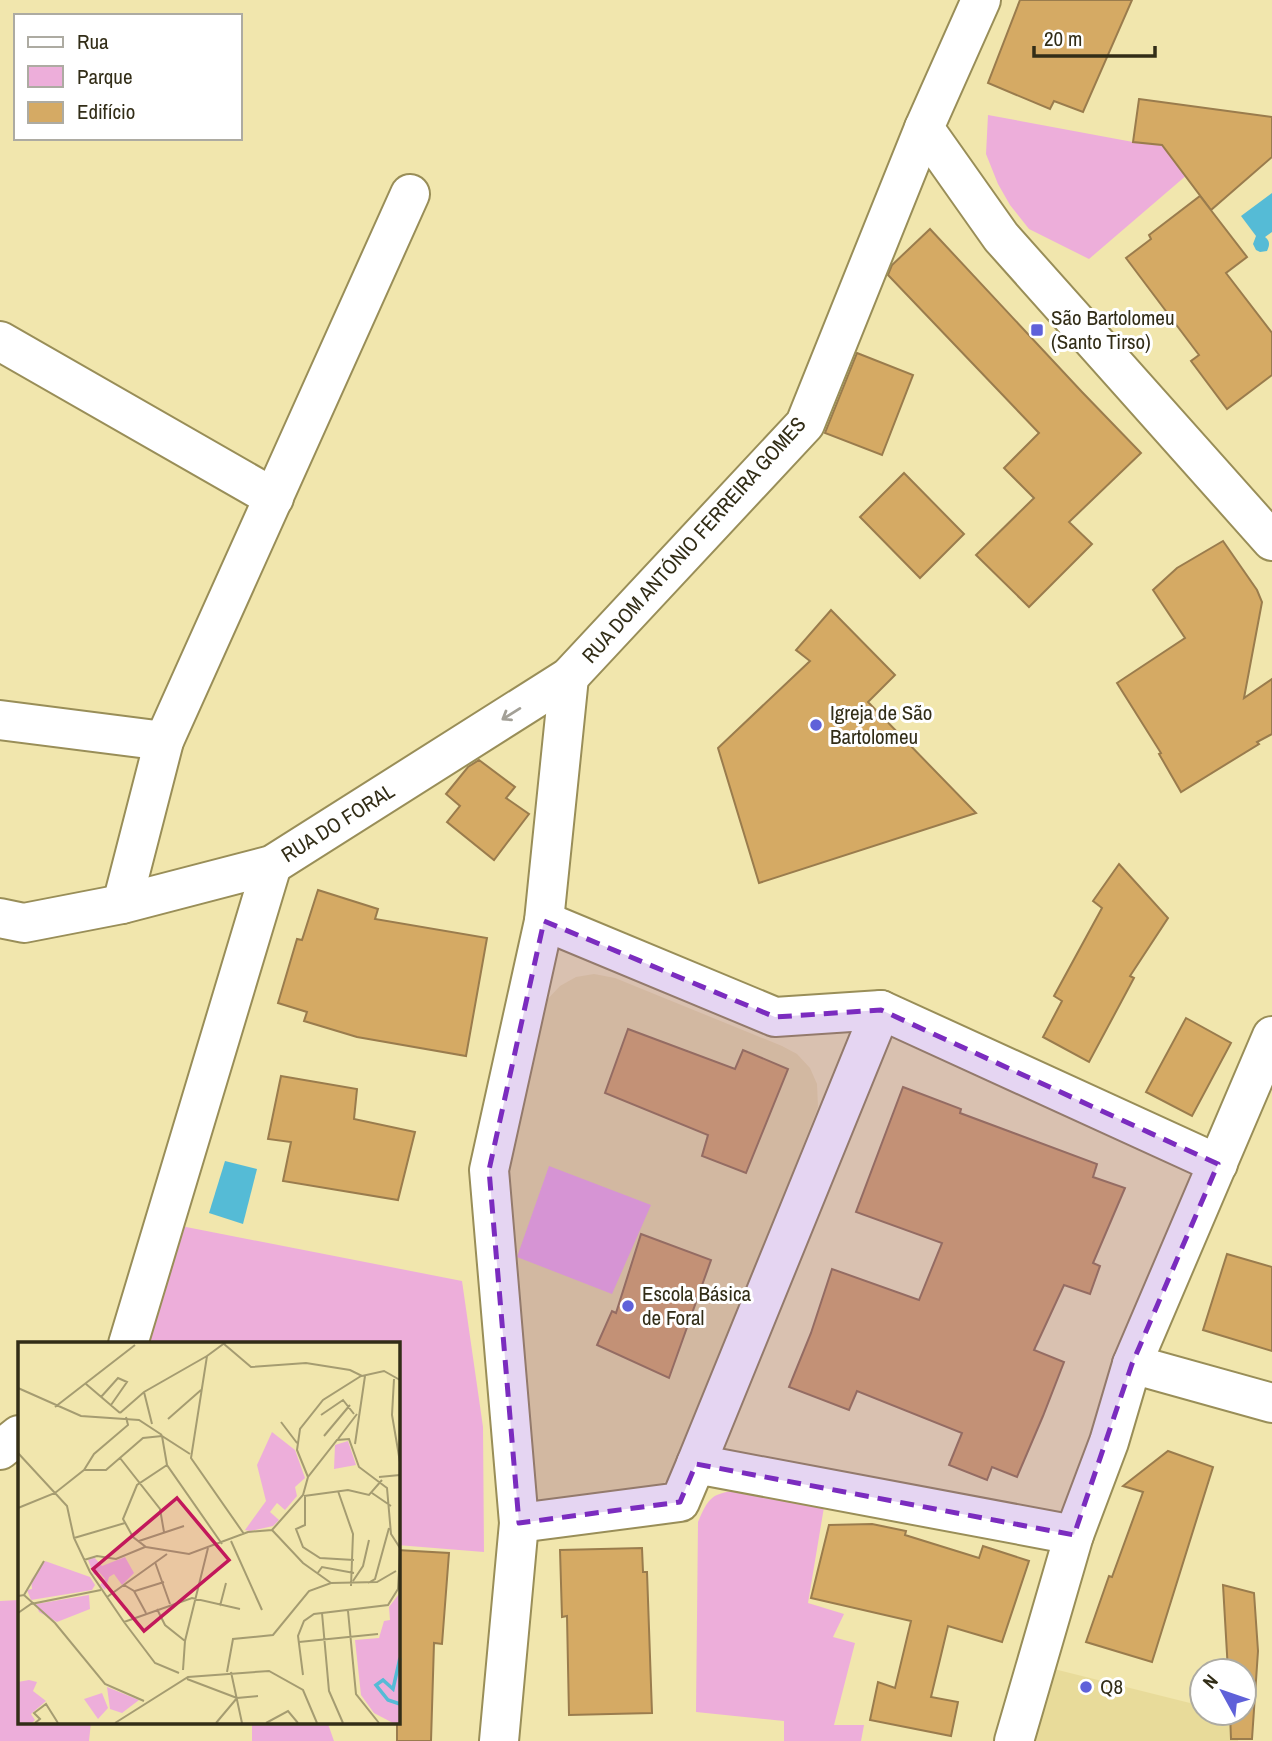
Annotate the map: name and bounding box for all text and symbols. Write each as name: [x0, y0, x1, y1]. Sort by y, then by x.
legend: [14, 14, 242, 140]
scale bar: [1034, 14, 1155, 58]
text: 20 m: [1044, 24, 1082, 53]
text: Rua: [77, 27, 109, 56]
text: Parque: [77, 62, 133, 91]
text: Edifício: [77, 97, 135, 126]
place label: São Bartolomeu (Santo Tirso): [1051, 303, 1174, 356]
marker: São Bartolomeu (Santo Tirso): [1029, 322, 1045, 338]
street label: RUA DOM ANTÓNIO FERREIRA GOMES: [575, 410, 812, 669]
place label: Igreja de São Bartolomeu: [830, 698, 932, 751]
one-way arrow: [502, 707, 522, 721]
marker: Igreja de São Bartolomeu: [808, 717, 824, 733]
street label: RUA DO FORAL: [276, 776, 400, 869]
place label: Escola Básica de Foral: [642, 1279, 752, 1332]
marker: Escola Básica de Foral: [620, 1298, 636, 1314]
inset map: [18, 1342, 399, 1724]
north arrow: [1188, 1657, 1258, 1727]
text: N: [1196, 1668, 1224, 1694]
place label: Q8: [1100, 1672, 1123, 1701]
marker: Q8: [1078, 1679, 1094, 1695]

